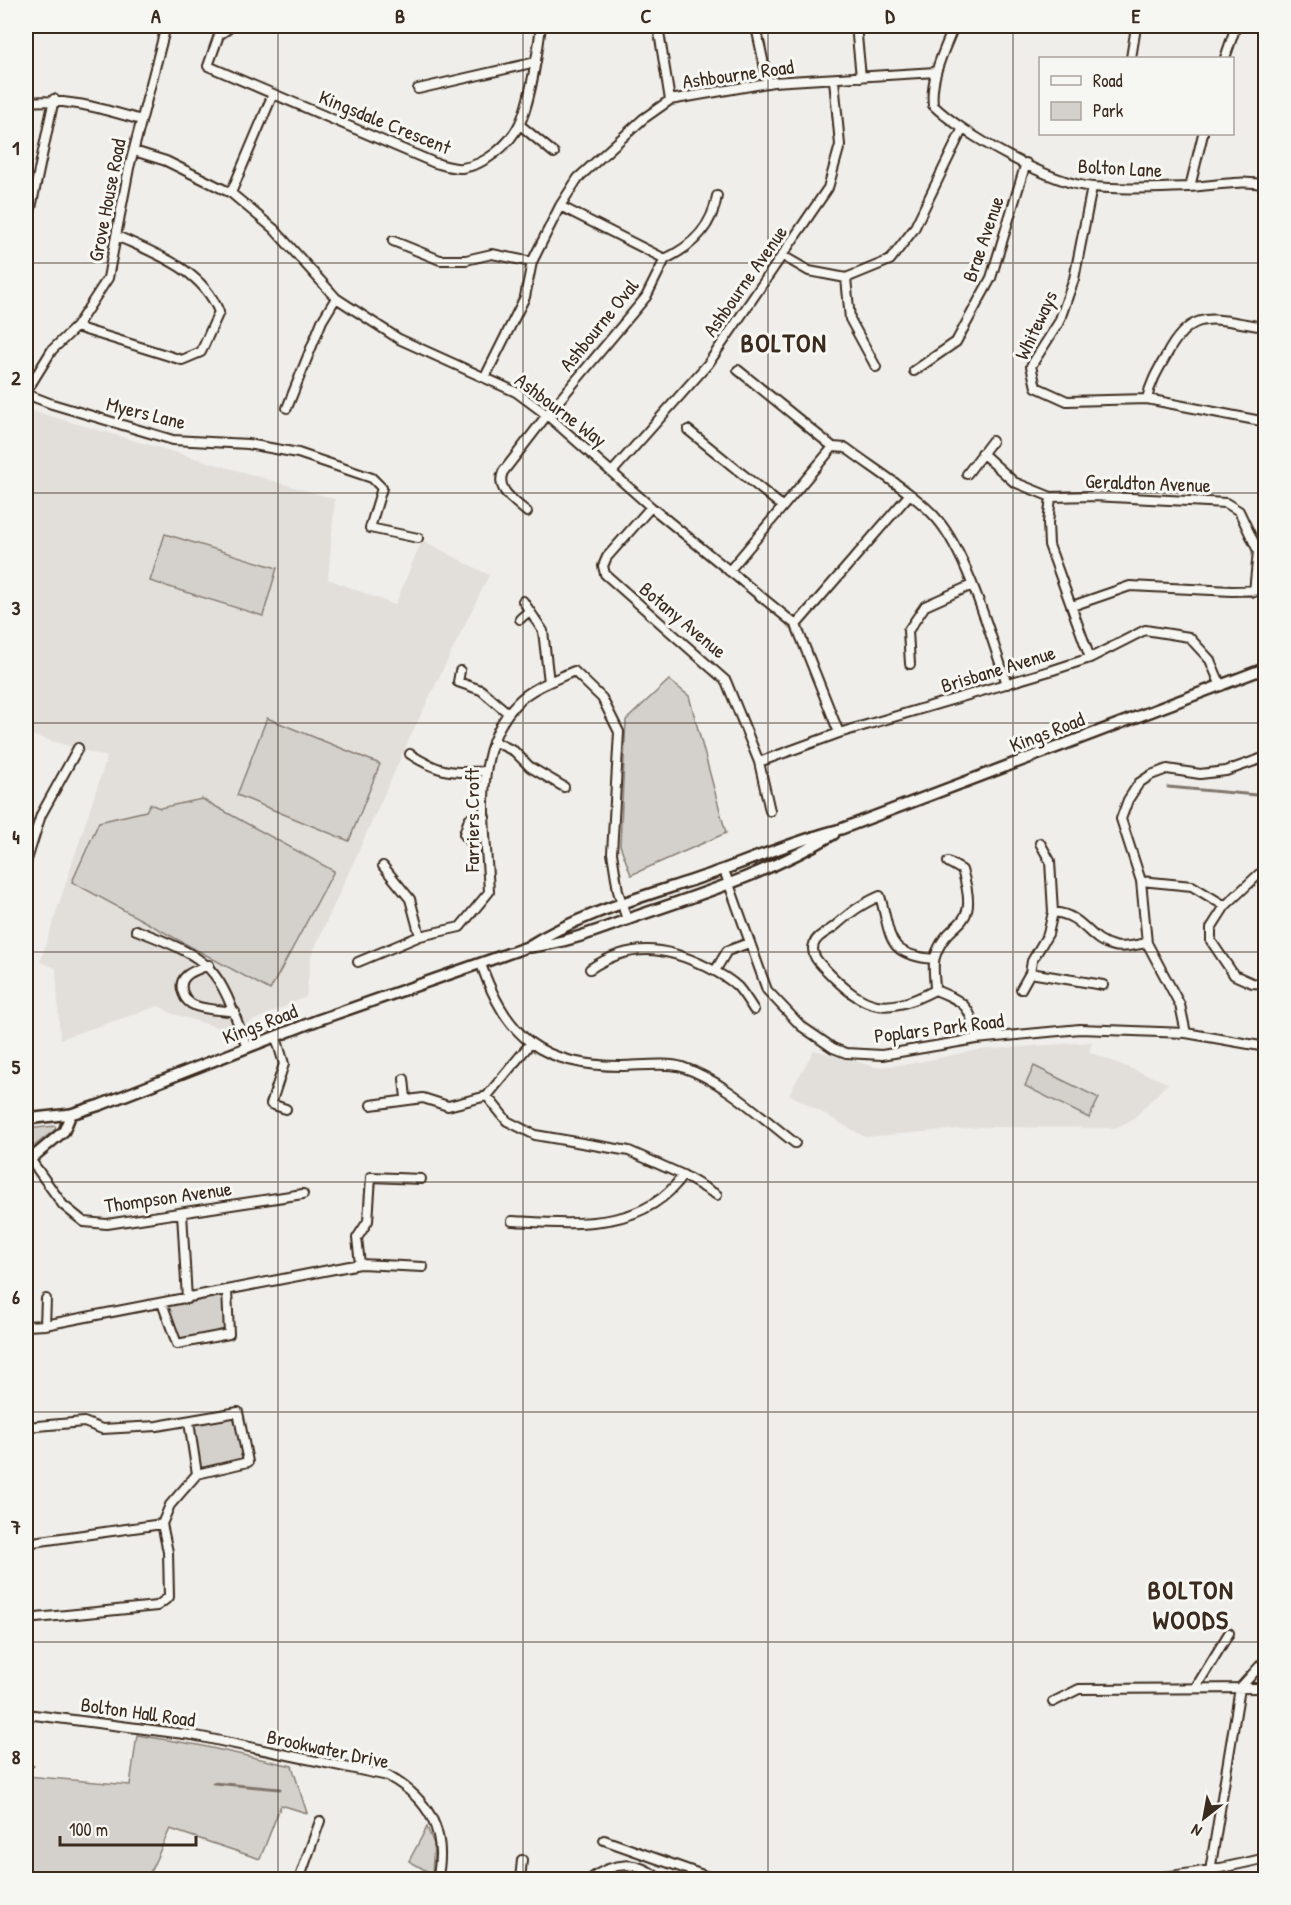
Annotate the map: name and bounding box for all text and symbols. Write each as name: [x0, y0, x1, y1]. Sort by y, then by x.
text: A: [151, 2, 161, 29]
text: B: [395, 2, 405, 29]
text: C: [641, 2, 652, 29]
text: D: [885, 2, 895, 29]
text: E: [1132, 2, 1141, 29]
street label: Ashbourne Road: [680, 52, 796, 95]
legend: [1039, 57, 1234, 135]
text: Road: [1093, 68, 1123, 93]
street label: Kingsdale Crescent: [315, 83, 456, 161]
text: Park: [1093, 98, 1124, 123]
text: 1: [12, 134, 20, 161]
street label: Grove House Road: [81, 136, 132, 264]
street label: Bolton Lane: [1077, 152, 1163, 183]
street label: Brae Avenue: [955, 192, 1010, 285]
street label: Ashbourne Avenue: [696, 220, 793, 342]
street label: Ashbourne Oval: [553, 272, 645, 377]
street label: Whiteways: [1008, 286, 1063, 364]
district label: BOLTON: [741, 325, 827, 360]
text: 2: [11, 364, 21, 391]
street label: Ashbourne Way: [510, 366, 613, 453]
street label: Myers Lane: [104, 390, 189, 435]
street label: Geraldton Avenue: [1085, 467, 1211, 498]
street label: Botany Avenue: [634, 575, 733, 664]
text: 3: [12, 594, 21, 621]
street label: Brisbane Avenue: [937, 638, 1058, 699]
street label: Kings Road: [1006, 705, 1088, 758]
street label: Farriers Croft: [458, 767, 485, 873]
text: 4: [12, 823, 20, 850]
street label: Kings Road: [219, 997, 301, 1050]
street label: Poplars Park Road: [873, 1006, 1005, 1049]
text: 5: [12, 1053, 21, 1080]
street label: Thompson Avenue: [103, 1174, 233, 1219]
text: 6: [12, 1283, 20, 1310]
text: 7: [10, 1513, 21, 1540]
district label: BOLTON WOODS: [1148, 1572, 1234, 1637]
street label: Bolton Hall Road: [79, 1690, 197, 1733]
street label: Brookwater Drive: [265, 1722, 392, 1775]
text: 8: [12, 1743, 21, 1770]
north arrow: [1174, 1788, 1234, 1848]
scale bar: [60, 1809, 196, 1847]
text: 100 m: [69, 1817, 108, 1842]
text: N: [1187, 1819, 1206, 1842]

